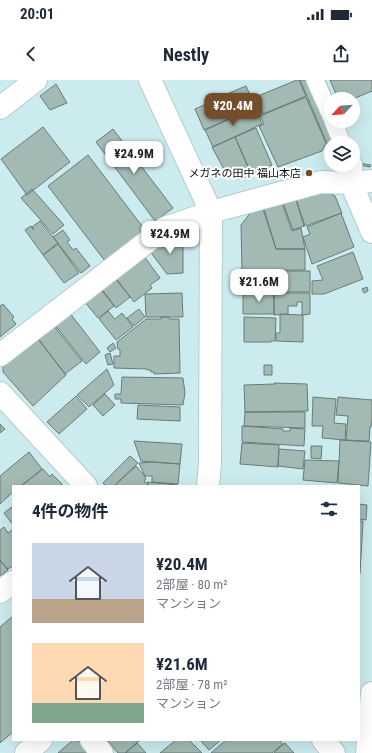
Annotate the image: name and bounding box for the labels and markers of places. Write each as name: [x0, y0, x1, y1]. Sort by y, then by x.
pin: ¥20.4M: [200, 93, 266, 127]
pin: ¥24.9M: [101, 141, 167, 175]
place label: メガネの田中 福山本店: [188, 167, 301, 180]
marker: メガネの田中 福山本店: [304, 168, 314, 178]
pin: ¥24.9M: [137, 221, 203, 255]
pin: ¥21.6M: [226, 269, 292, 303]

